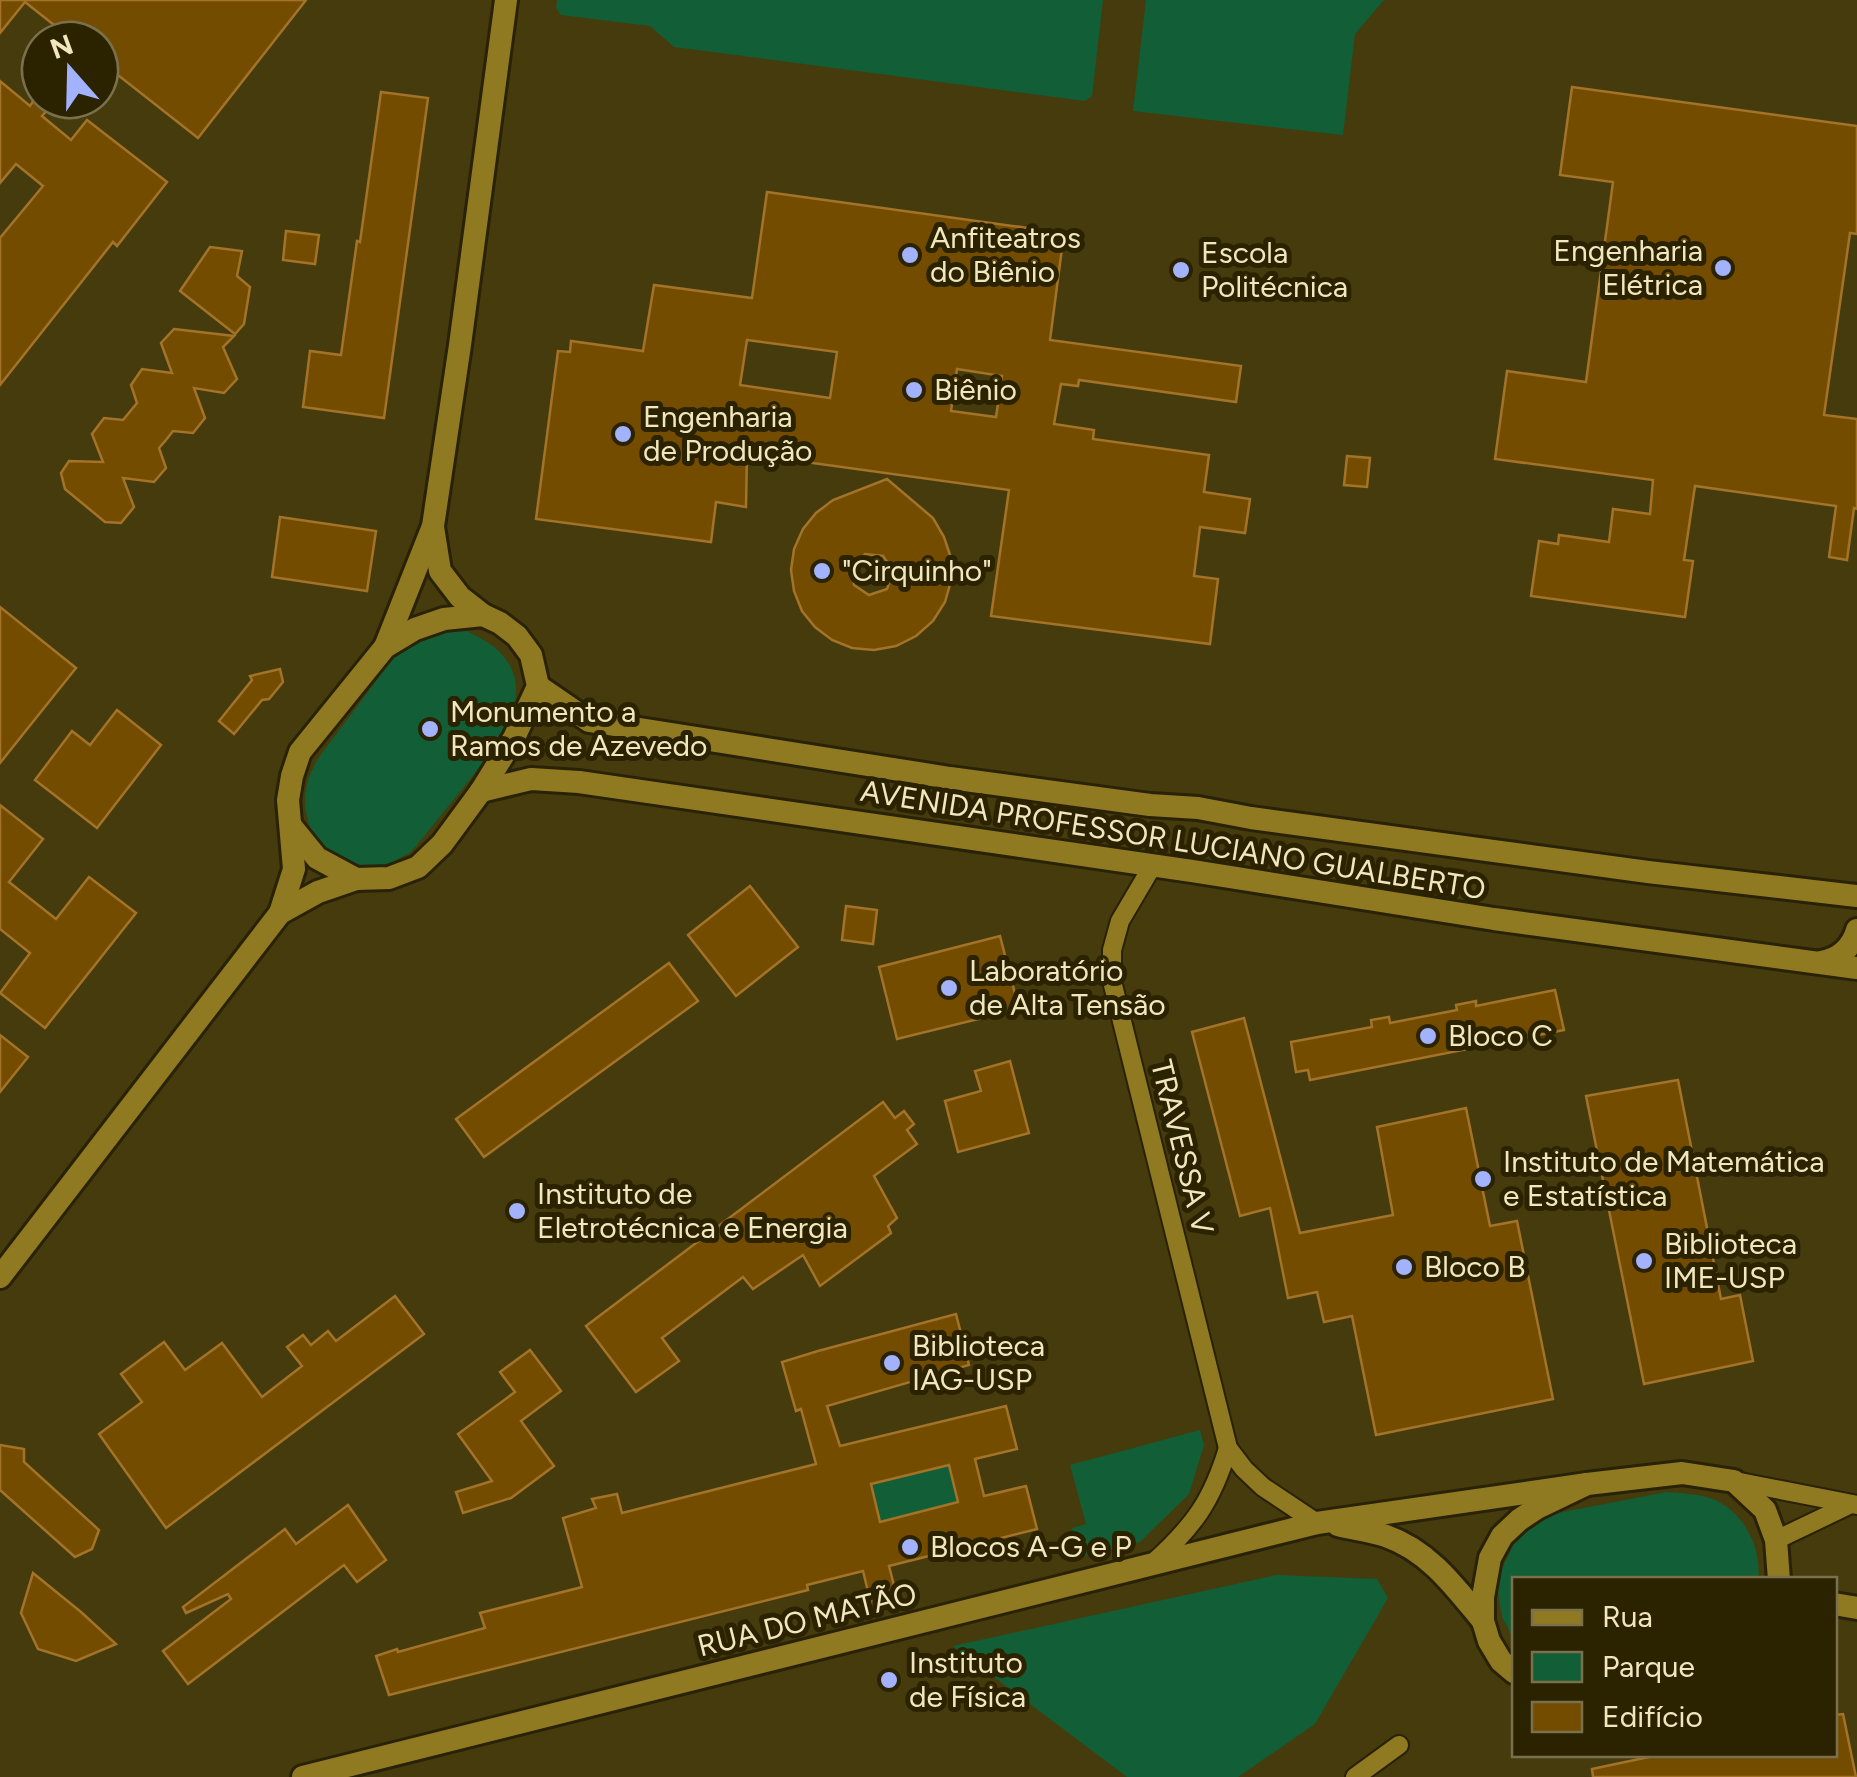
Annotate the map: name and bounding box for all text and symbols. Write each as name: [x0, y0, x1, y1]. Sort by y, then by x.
north arrow: [20, 20, 120, 120]
text: N: [45, 27, 77, 66]
place label: Anfiteatros do Biênio: [930, 219, 1081, 290]
place label: Engenharia Elétrica: [1553, 232, 1703, 303]
place label: Escola Politécnica: [1201, 234, 1348, 305]
marker: Anfiteatros do Biênio: [899, 244, 921, 266]
marker: Engenharia Elétrica: [1712, 257, 1734, 279]
marker: Escola Politécnica: [1170, 259, 1192, 281]
place label: Biênio: [934, 371, 1017, 408]
marker: Biênio: [903, 379, 925, 401]
place label: Engenharia de Produção: [643, 398, 812, 469]
marker: Engenharia de Produção: [612, 423, 634, 445]
place label: "Cirquinho": [842, 552, 992, 589]
marker: "Cirquinho": [811, 560, 833, 582]
place label: Monumento a Ramos de Azevedo: [450, 693, 707, 764]
marker: Monumento a Ramos de Azevedo: [419, 718, 441, 740]
street label: AVENIDA PROFESSOR LUCIANO GUALBERTO: [858, 772, 1488, 907]
place label: Laboratório de Alta Tensão: [969, 952, 1166, 1023]
marker: Laboratório de Alta Tensão: [938, 977, 960, 999]
place label: Bloco C: [1448, 1017, 1553, 1054]
marker: Bloco C: [1417, 1025, 1439, 1047]
street label: TRAVESSA V: [1143, 1056, 1222, 1238]
place label: Instituto de Matemática e Estatística: [1503, 1143, 1825, 1214]
marker: Instituto de Matemática e Estatística: [1472, 1168, 1494, 1190]
place label: Instituto de Eletrotécnica e Energia: [537, 1175, 848, 1246]
marker: Instituto de Eletrotécnica e Energia: [506, 1200, 528, 1222]
place label: Biblioteca IME-USP: [1664, 1225, 1797, 1296]
place label: Bloco B: [1424, 1248, 1526, 1285]
marker: Biblioteca IME-USP: [1633, 1250, 1655, 1272]
marker: Bloco B: [1393, 1256, 1415, 1278]
place label: Biblioteca IAG-USP: [912, 1327, 1045, 1398]
marker: Biblioteca IAG-USP: [881, 1352, 903, 1374]
place label: Blocos A-G e P: [930, 1528, 1132, 1565]
marker: Blocos A-G e P: [899, 1536, 921, 1558]
street label: RUA DO MATÃO: [693, 1574, 920, 1665]
legend: [1512, 1577, 1837, 1757]
text: Rua: [1602, 1598, 1653, 1635]
place label: Instituto de Física: [909, 1644, 1026, 1715]
text: Parque: [1602, 1648, 1695, 1685]
marker: Instituto de Física: [878, 1669, 900, 1691]
text: Edifício: [1602, 1698, 1703, 1735]

